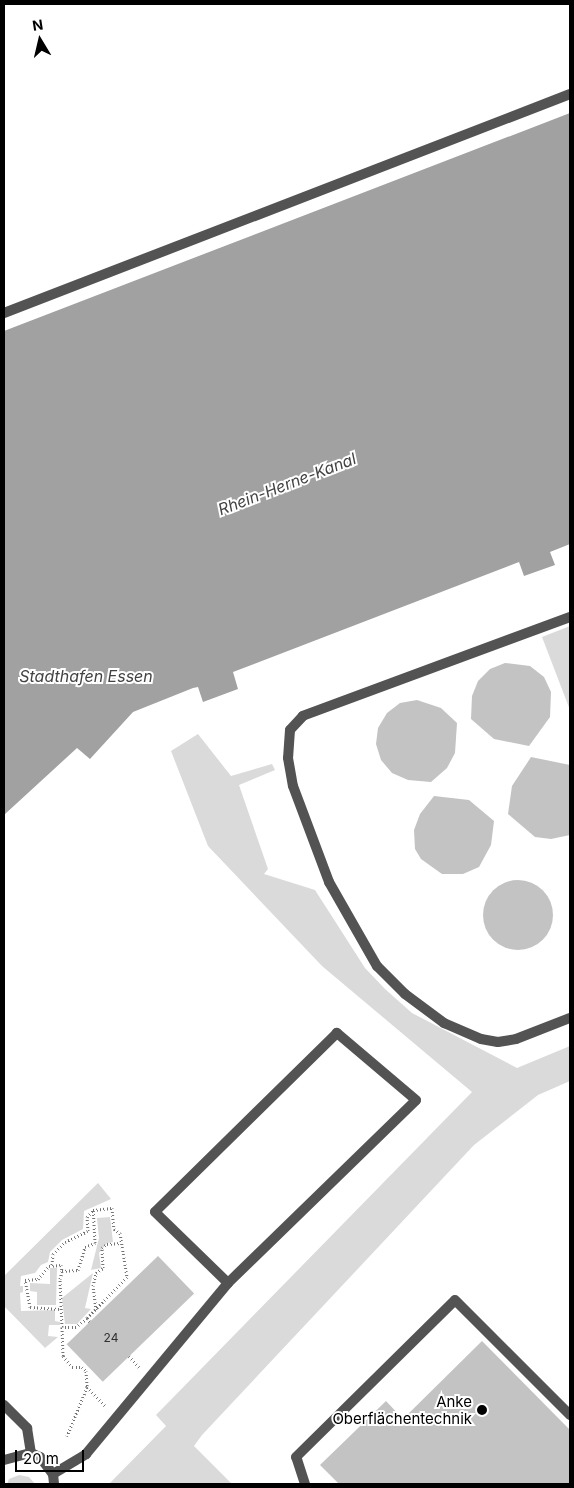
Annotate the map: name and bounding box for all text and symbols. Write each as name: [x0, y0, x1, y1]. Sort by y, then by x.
north arrow: [15, 15, 65, 65]
text: N: [31, 15, 44, 34]
water label: Rhein-Herne-Kanal: [215, 449, 359, 519]
water label: Stadthafen Essen: [19, 666, 153, 686]
house number: 24: [104, 1331, 118, 1345]
place label: Anke Oberflächentechnik: [332, 1392, 472, 1427]
marker: Anke Oberflächentechnik: [476, 1404, 488, 1416]
scale bar: [18, 1440, 86, 1472]
text: 20 m: [23, 1449, 59, 1468]

